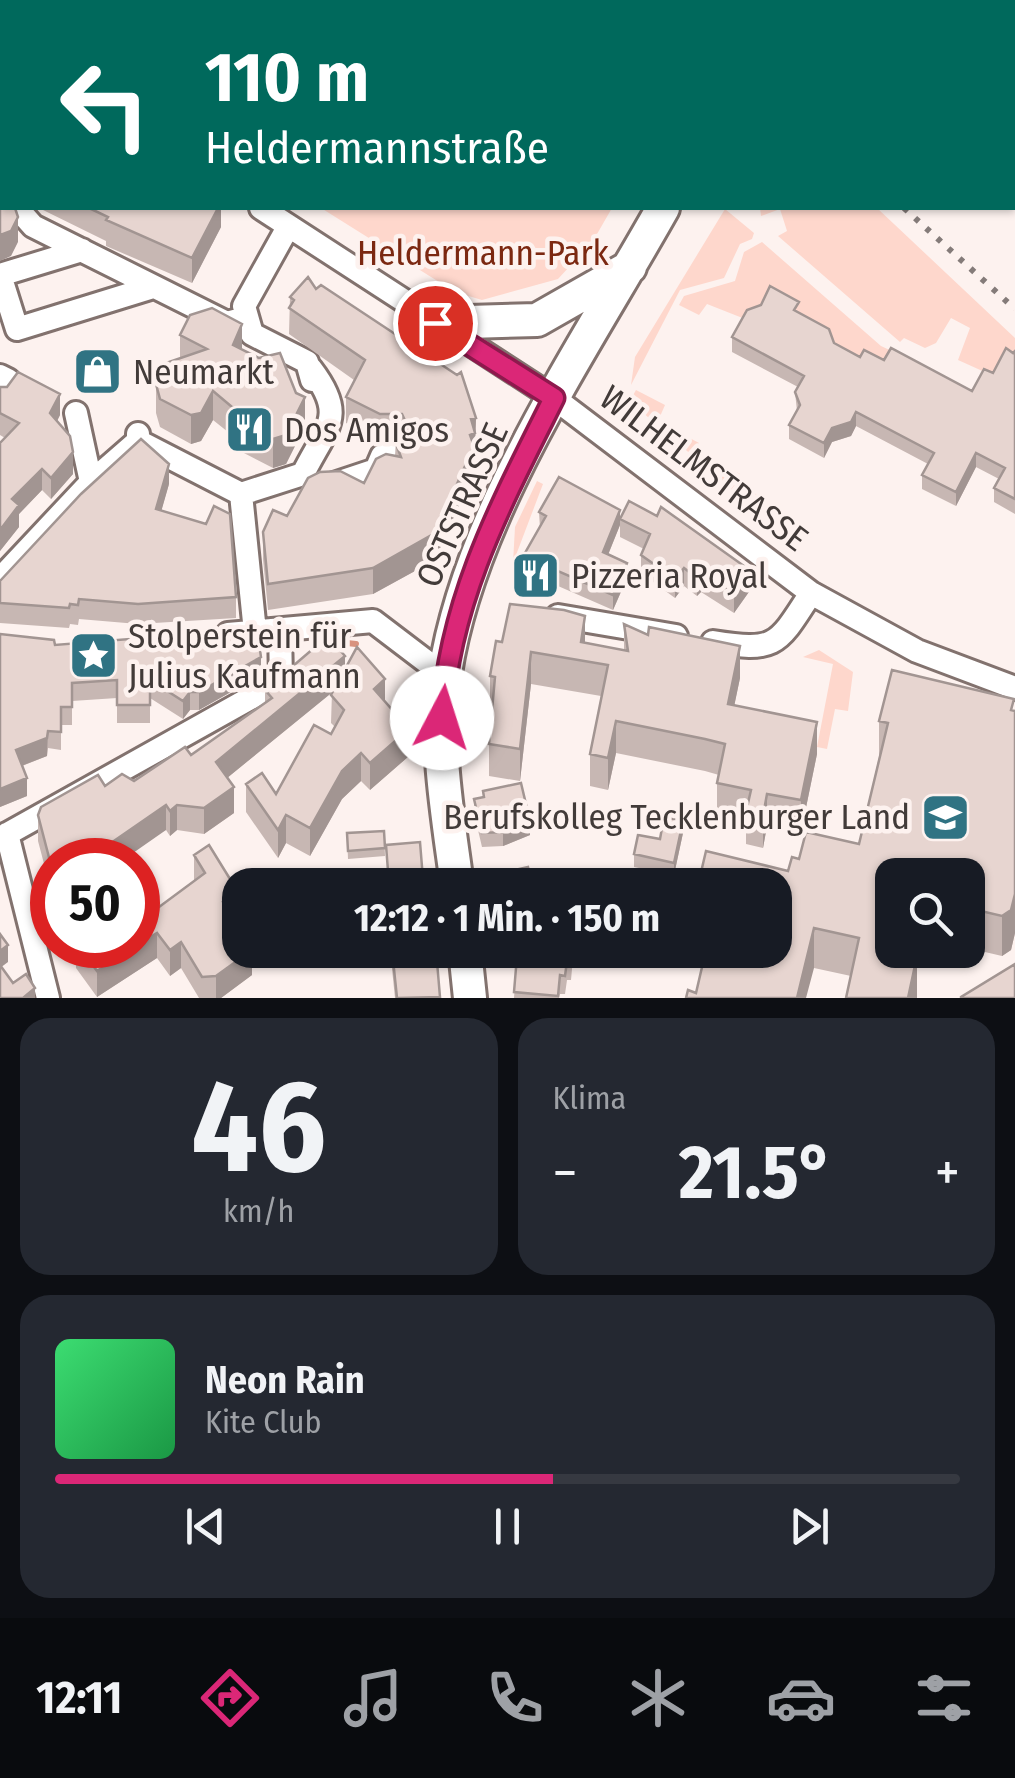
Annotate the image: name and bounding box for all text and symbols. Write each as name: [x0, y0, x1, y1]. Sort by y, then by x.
text: 110 m: [205, 36, 369, 120]
icon: left: [40, 40, 170, 170]
text: Heldermannstraße: [205, 121, 549, 175]
park label: Heldermann-Park: [357, 232, 610, 274]
pin: [393, 281, 478, 366]
icon: arrive: [408, 296, 463, 351]
shop icon: Neumarkt: [72, 346, 124, 398]
place label: Neumarkt: [133, 351, 274, 393]
street label: WILHELMSTRASSE: [592, 376, 816, 560]
restaurant icon: Dos Amigos: [223, 404, 275, 456]
place label: Dos Amigos: [284, 409, 449, 451]
street label: OSTSTRASSE: [407, 416, 517, 594]
restaurant icon: Pizzeria Royal: [510, 550, 562, 602]
place label: Pizzeria Royal: [571, 555, 767, 597]
place label: Stolperstein für Julius Kaufmann: [128, 615, 361, 697]
place icon: Stolperstein für Julius Kaufmann: [67, 630, 119, 682]
position arrow: [390, 666, 494, 770]
school or university icon: Berufskolleg Tecklenburger Land: [919, 791, 971, 843]
place label: Berufskolleg Tecklenburger Land: [443, 796, 910, 838]
speed limit sign: 50: [30, 838, 160, 968]
map controls: [875, 858, 985, 968]
button: search: [875, 858, 985, 968]
text: 12:12 · 1 Min. · 150 m: [354, 895, 660, 941]
text: 46: [191, 1049, 326, 1205]
text: Klima: [553, 1079, 626, 1117]
text: 21.5°: [679, 1128, 833, 1218]
text: −: [553, 1140, 577, 1206]
text: +: [935, 1140, 960, 1206]
text: km/h: [223, 1192, 294, 1230]
text: Neon Rain: [205, 1357, 365, 1403]
text: Kite Club: [205, 1403, 321, 1441]
icon: previous: [178, 1499, 233, 1554]
icon: pause: [480, 1499, 535, 1554]
icon: next: [782, 1499, 837, 1554]
icon: directions: [195, 1663, 265, 1733]
icon: music: [338, 1663, 408, 1733]
icon: phone: [480, 1663, 550, 1733]
icon: climate: [623, 1663, 693, 1733]
icon: car: [766, 1663, 836, 1733]
icon: filters: [909, 1663, 979, 1733]
text: 12:11: [36, 1671, 122, 1725]

